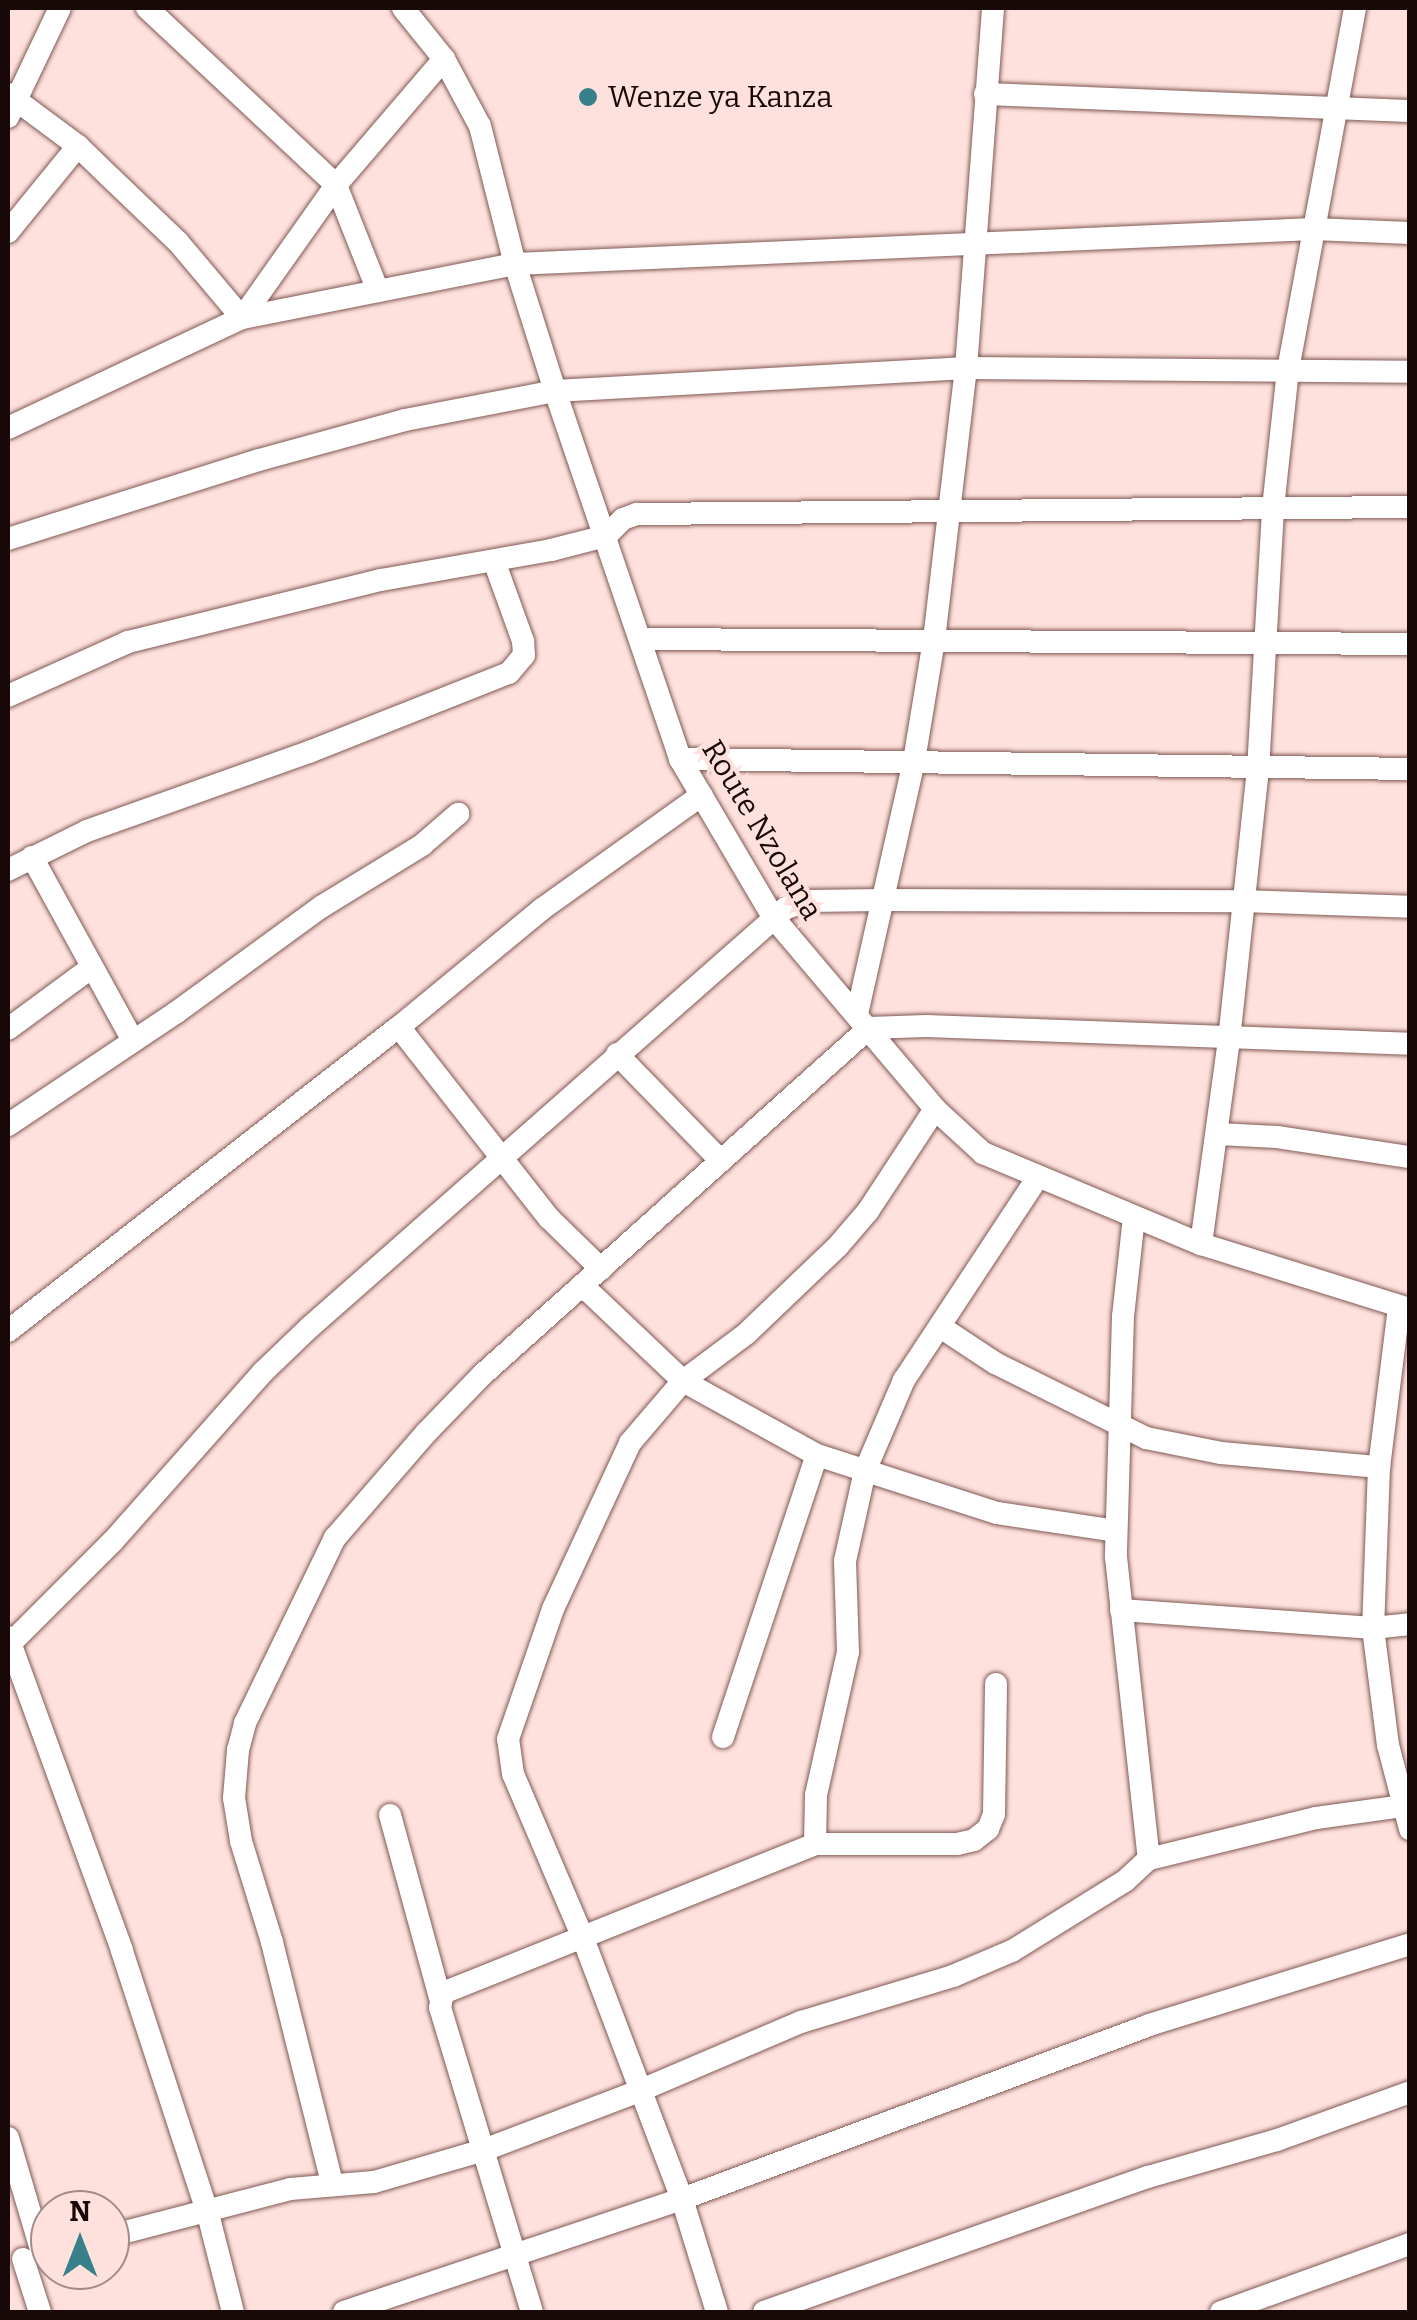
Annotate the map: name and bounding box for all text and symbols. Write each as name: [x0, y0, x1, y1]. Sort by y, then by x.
place label: Wenze ya Kanza: [608, 79, 833, 115]
marker: Wenze ya Kanza: [577, 86, 599, 108]
street label: Route Nzolana: [694, 734, 830, 926]
north arrow: [30, 2190, 130, 2290]
text: N: [69, 2195, 91, 2228]

